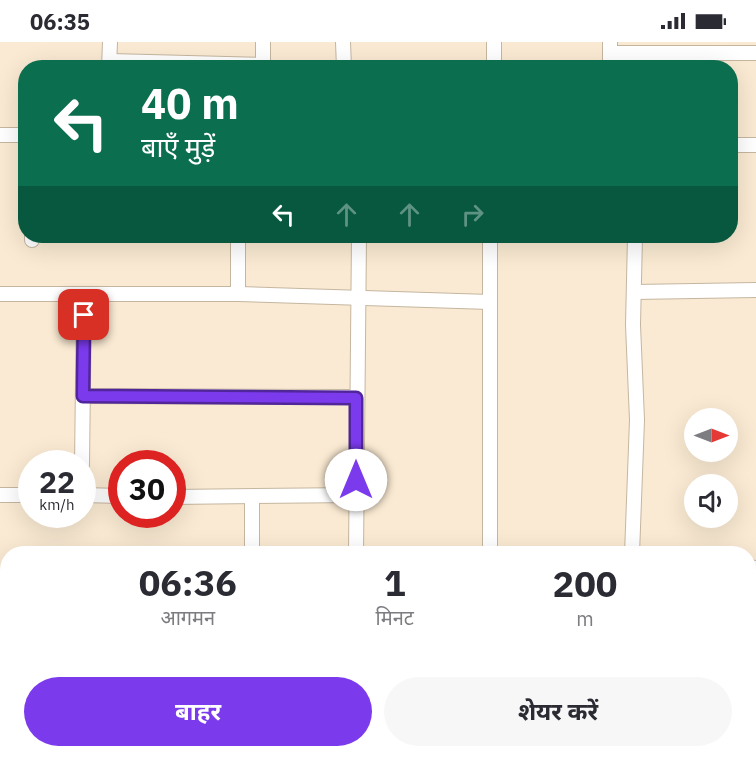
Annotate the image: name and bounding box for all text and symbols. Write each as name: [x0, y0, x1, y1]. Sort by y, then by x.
text: 06:35: [30, 7, 90, 36]
text: 40 m: [141, 76, 239, 131]
icon: left: [42, 84, 120, 162]
text: बाएँ मुड़ें: [141, 129, 215, 164]
icon: left: [267, 198, 300, 231]
icon: ahead: [330, 198, 363, 231]
icon: ahead: [393, 198, 426, 231]
icon: right: [456, 198, 489, 231]
pin: [58, 289, 109, 340]
icon: arrive: [67, 298, 100, 331]
north arrow: [684, 408, 738, 462]
map controls: [684, 408, 738, 528]
position arrow: [324, 448, 388, 512]
speed limit sign: 30: [108, 450, 186, 528]
text: 22: [39, 462, 75, 501]
button: sound: [684, 474, 738, 528]
text: km/h: [39, 495, 75, 514]
text: 06:36: [139, 559, 237, 606]
text: 1: [384, 559, 406, 606]
text: 200: [553, 560, 617, 607]
text: आगमन: [160, 604, 215, 631]
text: मिनट: [376, 604, 414, 631]
text: m: [576, 605, 594, 632]
button: बाहर: [24, 677, 372, 746]
button: शेयर करें: [384, 677, 732, 746]

